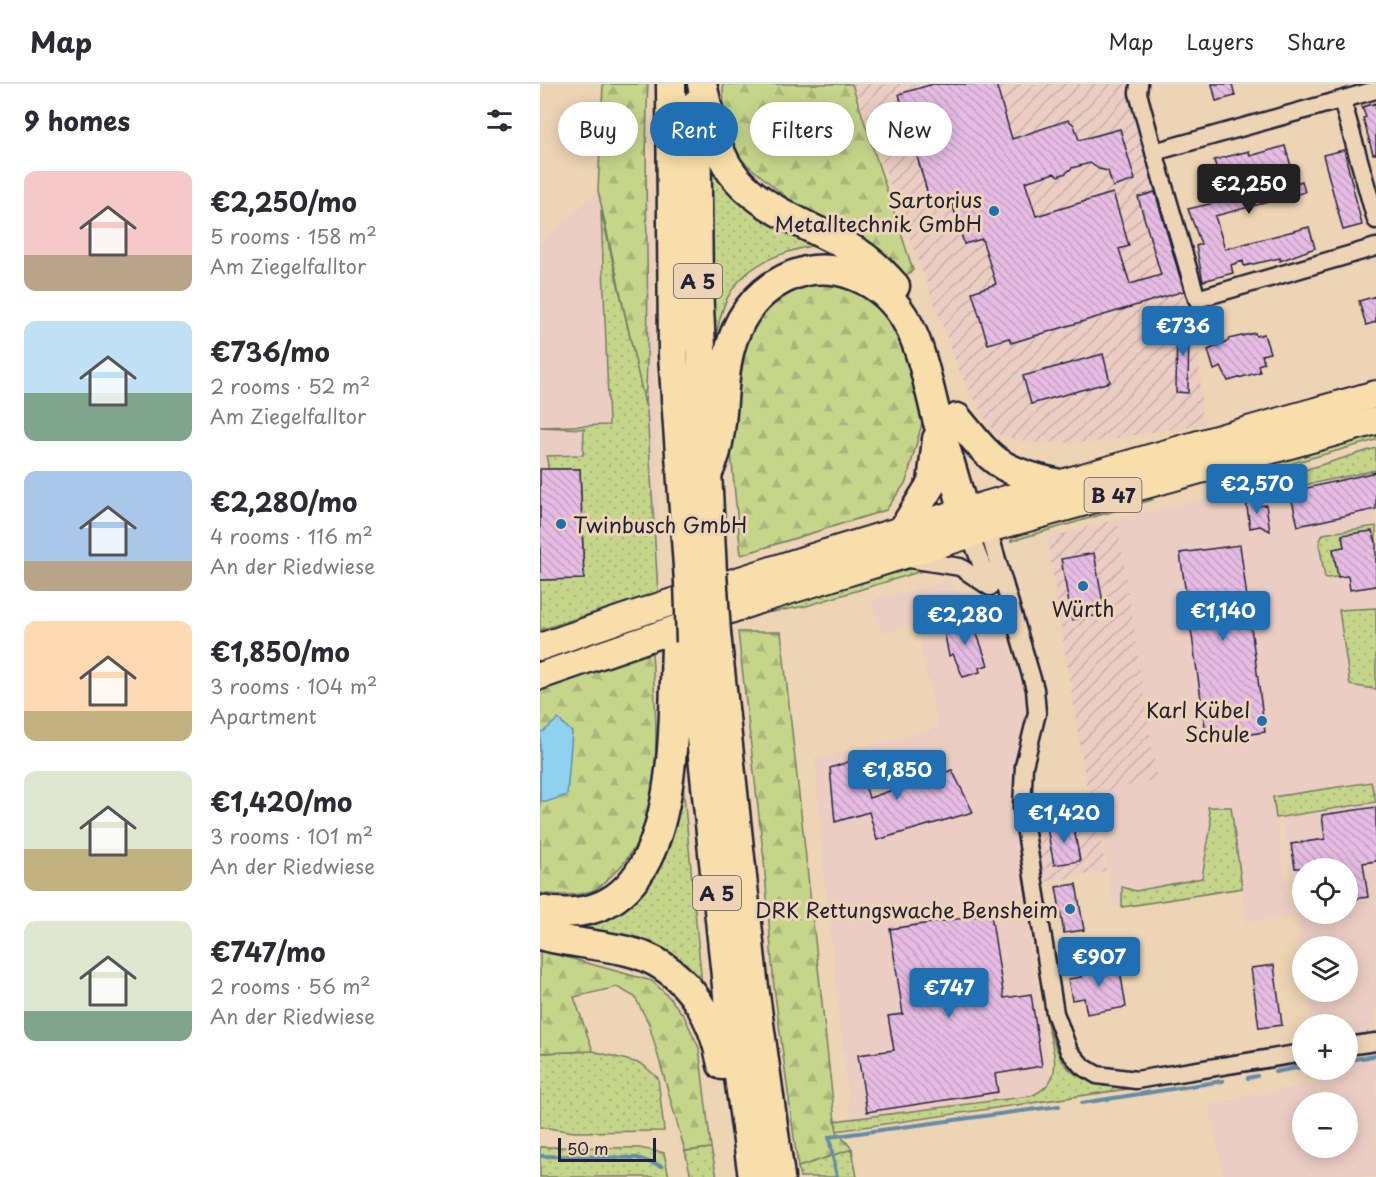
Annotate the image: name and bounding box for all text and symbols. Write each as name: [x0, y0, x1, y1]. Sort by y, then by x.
text: Map: [30, 20, 92, 63]
text: Map: [1109, 25, 1153, 57]
text: Layers: [1186, 25, 1254, 57]
text: Share: [1287, 25, 1346, 57]
text: 9 homes: [24, 101, 130, 140]
chip: Buy: [558, 102, 638, 156]
chip: Rent: [650, 102, 738, 156]
chip: Filters: [750, 102, 854, 156]
chip: New: [866, 102, 952, 156]
icon: filters: [483, 104, 516, 137]
pin: €2,250: [1200, 164, 1298, 215]
text: €2,250: [1211, 168, 1287, 198]
text: €2,250/mo: [210, 182, 357, 221]
place label: Sartorius Metalltechnik GmbH: [774, 183, 982, 239]
icon: home: [72, 195, 144, 267]
marker: Sartorius Metalltechnik GmbH: [987, 204, 1001, 218]
text: 5 rooms · 158 m²: [210, 221, 377, 251]
text: Am Ziegelfalltor: [210, 251, 366, 281]
road number: A 5: [674, 264, 722, 298]
pin: €736: [1147, 306, 1219, 357]
text: €736: [1156, 310, 1210, 340]
text: €736/mo: [210, 332, 330, 371]
icon: home: [72, 345, 144, 417]
text: 2 rooms · 52 m²: [210, 371, 370, 401]
text: Am Ziegelfalltor: [210, 401, 366, 431]
pin: €2,570: [1208, 464, 1306, 515]
text: €2,570: [1220, 468, 1294, 498]
road number: B 47: [1084, 478, 1142, 512]
text: €2,280/mo: [210, 482, 357, 521]
icon: home: [72, 495, 144, 567]
place label: Twinbusch GmbH: [573, 508, 747, 540]
marker: Twinbusch GmbH: [554, 517, 568, 531]
text: 4 rooms · 116 m²: [210, 521, 373, 551]
text: An der Riedwiese: [210, 551, 375, 581]
marker: Würth: [1076, 579, 1090, 593]
pin: €1,140: [1174, 591, 1272, 642]
place label: Würth: [1051, 592, 1115, 624]
pin: €2,280: [916, 595, 1014, 646]
text: €1,140: [1190, 595, 1256, 625]
text: €2,280: [927, 599, 1003, 629]
text: €1,850/mo: [210, 632, 350, 671]
icon: home: [72, 645, 144, 717]
text: 3 rooms · 104 m²: [210, 671, 377, 701]
place label: Karl Kübel Schule: [1146, 693, 1250, 749]
text: Apartment: [210, 701, 317, 731]
marker: Karl Kübel Schule: [1255, 714, 1269, 728]
pin: €1,850: [848, 750, 946, 801]
text: €1,850: [862, 754, 932, 784]
text: €1,420/mo: [210, 782, 352, 821]
pin: €1,420: [1015, 793, 1113, 844]
icon: home: [72, 795, 144, 867]
text: €1,420: [1028, 797, 1100, 827]
text: 3 rooms · 101 m²: [210, 821, 373, 851]
text: An der Riedwiese: [210, 851, 375, 881]
map controls: [1292, 858, 1358, 1158]
button: locate: [1292, 858, 1358, 924]
road number: A 5: [693, 876, 741, 910]
place label: DRK Rettungswache Bensheim: [755, 893, 1058, 925]
marker: DRK Rettungswache Bensheim: [1063, 902, 1077, 916]
text: €747/mo: [210, 932, 326, 971]
button: layers: [1292, 936, 1358, 1002]
pin: €907: [1063, 937, 1135, 988]
text: €907: [1072, 941, 1126, 971]
icon: home: [72, 945, 144, 1017]
pin: €747: [913, 968, 985, 1019]
text: 2 rooms · 56 m²: [210, 971, 371, 1001]
text: €747: [924, 972, 974, 1002]
text: An der Riedwiese: [210, 1001, 375, 1031]
button: +: [1292, 1014, 1358, 1080]
button: −: [1292, 1092, 1358, 1158]
scale bar: [558, 1135, 656, 1162]
text: 50 m: [567, 1136, 608, 1160]

